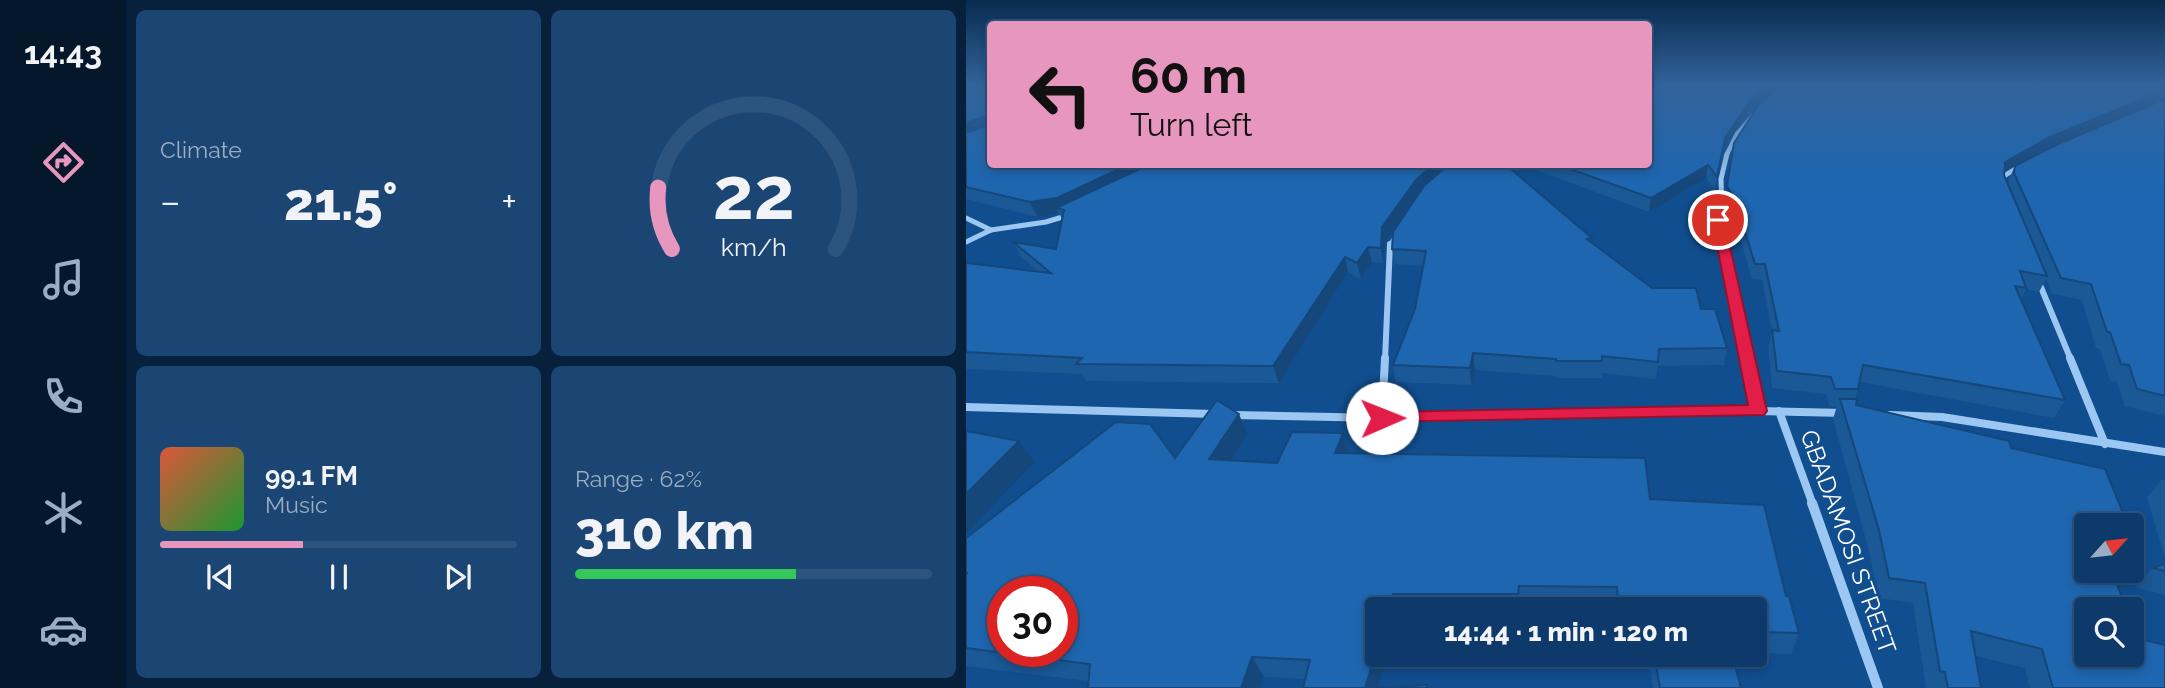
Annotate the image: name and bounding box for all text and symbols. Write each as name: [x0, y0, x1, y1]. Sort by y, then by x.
text: 14:43: [24, 34, 102, 71]
text: 60 m: [1130, 47, 1247, 104]
icon: left: [1015, 49, 1106, 140]
text: Turn left: [1130, 106, 1252, 143]
text: Climate: [160, 136, 242, 163]
icon: directions: [39, 138, 88, 187]
text: 22: [712, 151, 795, 236]
text: 21.5°: [284, 171, 398, 232]
text: −: [160, 179, 180, 224]
text: +: [501, 179, 517, 224]
pin: [1688, 190, 1748, 250]
icon: arrive: [1699, 201, 1737, 239]
text: km/h: [721, 232, 786, 262]
icon: music: [39, 255, 88, 304]
icon: phone: [39, 372, 88, 421]
position arrow: [1345, 381, 1419, 455]
street label: GBADAMOSI STREET: [1794, 426, 1903, 658]
text: 99.1 FM: [265, 461, 358, 491]
text: Range · 62%: [575, 465, 702, 492]
icon: climate: [39, 488, 88, 537]
text: Music: [265, 491, 328, 518]
text: 310 km: [575, 500, 754, 561]
north arrow: [2074, 513, 2144, 583]
map controls: [2074, 513, 2144, 667]
icon: previous: [201, 558, 239, 596]
icon: pause: [320, 558, 358, 596]
icon: next: [439, 558, 477, 596]
speed limit sign: 30: [987, 576, 1078, 667]
button: search: [2074, 597, 2144, 667]
icon: car: [39, 605, 88, 654]
text: 14:44 · 1 min · 120 m: [1444, 617, 1688, 647]

